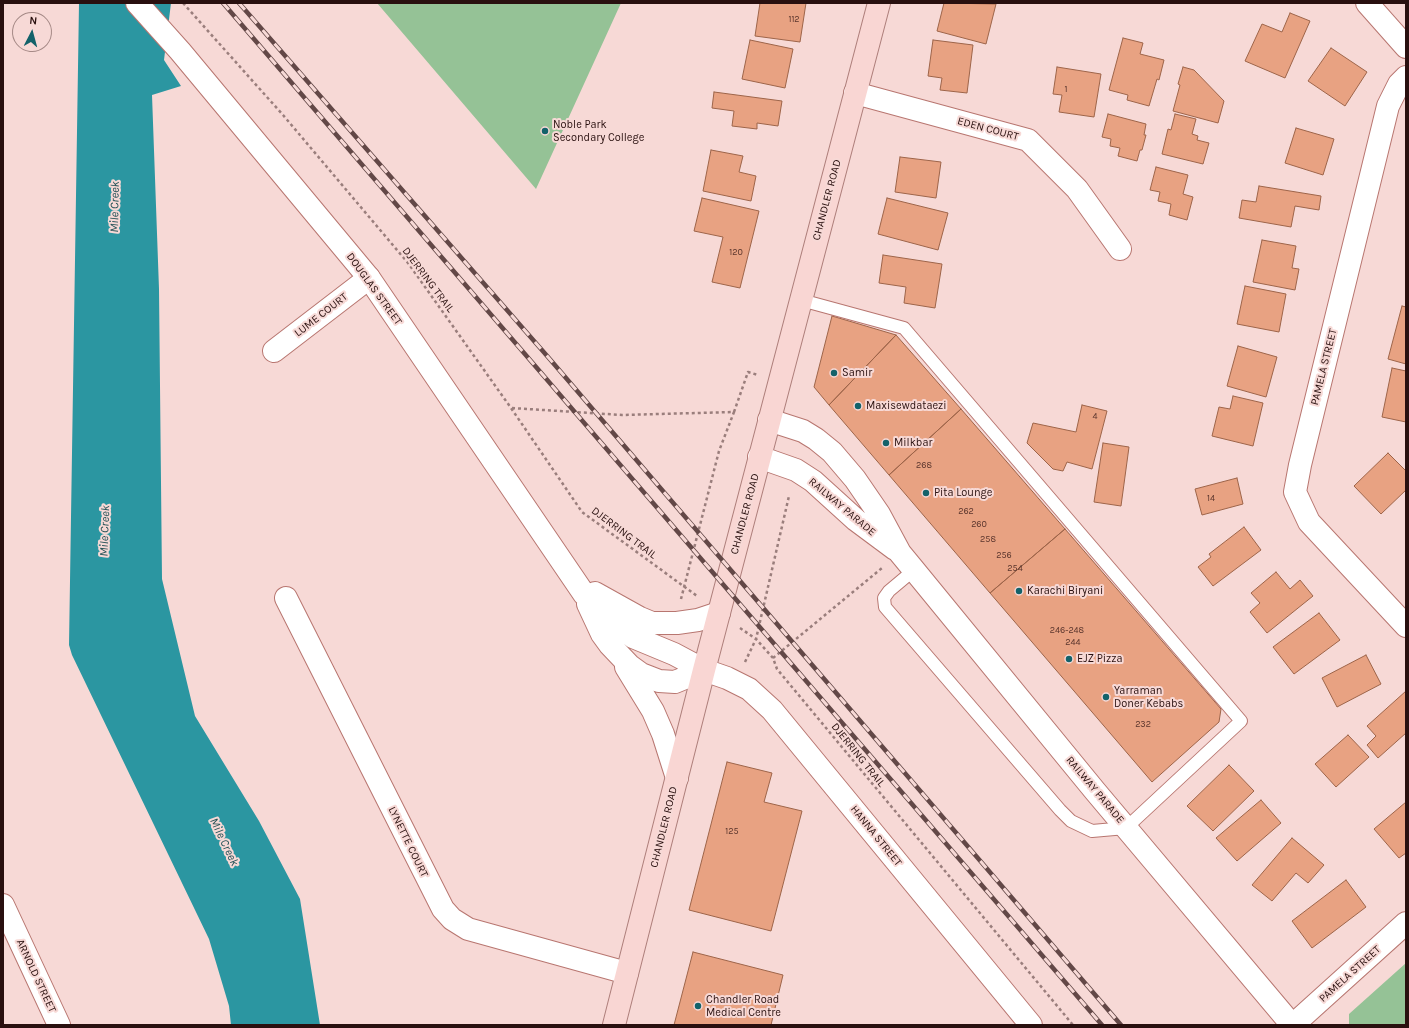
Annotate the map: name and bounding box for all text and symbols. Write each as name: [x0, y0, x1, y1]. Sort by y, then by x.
north arrow: [12, 12, 52, 52]
text: N: [29, 14, 38, 27]
house number: 112: [788, 14, 800, 24]
house number: 1: [1065, 84, 1067, 94]
street label: EDEN COURT: [956, 114, 1020, 144]
place label: Noble Park Secondary College: [553, 118, 644, 144]
marker: Noble Park Secondary College: [540, 126, 550, 136]
street label: CHANDLER ROAD: [810, 158, 844, 242]
water label: Mile Creek: [107, 181, 123, 233]
street label: DJERRING TRAIL: [399, 245, 457, 315]
house number: 120: [729, 247, 743, 257]
street label: DOUGLAS STREET: [343, 250, 405, 328]
street label: LUME COURT: [292, 290, 350, 340]
street label: PAMELA STREET: [1308, 327, 1340, 407]
place label: Samir: [842, 366, 872, 380]
marker: Samir: [829, 368, 839, 378]
place label: Maxisewdataezi: [866, 399, 947, 413]
marker: Maxisewdataezi: [853, 401, 863, 411]
house number: 4: [1092, 411, 1098, 421]
place label: Milkbar: [894, 436, 932, 450]
marker: Milkbar: [881, 438, 891, 448]
house number: 268: [916, 460, 932, 470]
street label: CHANDLER ROAD: [728, 472, 762, 556]
street label: RAILWAY PARADE: [806, 475, 878, 539]
place label: Pita Lounge: [934, 486, 992, 500]
marker: Pita Lounge: [921, 488, 931, 498]
house number: 14: [1207, 493, 1215, 503]
street label: DJERRING TRAIL: [589, 504, 659, 562]
water label: Mile Creek: [97, 505, 113, 557]
house number: 262: [958, 506, 974, 516]
house number: 260: [971, 519, 987, 529]
house number: 258: [980, 534, 996, 544]
house number: 256: [996, 550, 1012, 560]
house number: 254: [1007, 563, 1023, 573]
place label: Karachi Biryani: [1027, 584, 1103, 598]
marker: Karachi Biryani: [1014, 586, 1024, 596]
house number: 246-248: [1050, 625, 1084, 635]
house number: 244: [1065, 637, 1081, 647]
place label: EJZ Pizza: [1077, 652, 1123, 666]
marker: EJZ Pizza: [1064, 654, 1074, 664]
place label: Yarraman Doner Kebabs: [1114, 684, 1183, 710]
marker: Yarraman Doner Kebabs: [1101, 692, 1111, 702]
house number: 232: [1135, 719, 1151, 729]
street label: DJERRING TRAIL: [828, 720, 888, 790]
street label: RAILWAY PARADE: [1063, 754, 1127, 826]
street label: CHANDLER ROAD: [648, 785, 680, 869]
street label: HANNA STREET: [847, 803, 905, 869]
street label: LYNETTE COURT: [385, 804, 431, 880]
water label: Mile Creek: [206, 816, 242, 868]
house number: 125: [725, 826, 739, 836]
street label: ARNOLD STREET: [13, 937, 59, 1015]
street label: PAMELA STREET: [1316, 943, 1384, 1005]
place label: Chandler Road Medical Centre: [706, 993, 781, 1019]
marker: Chandler Road Medical Centre: [693, 1001, 703, 1011]

